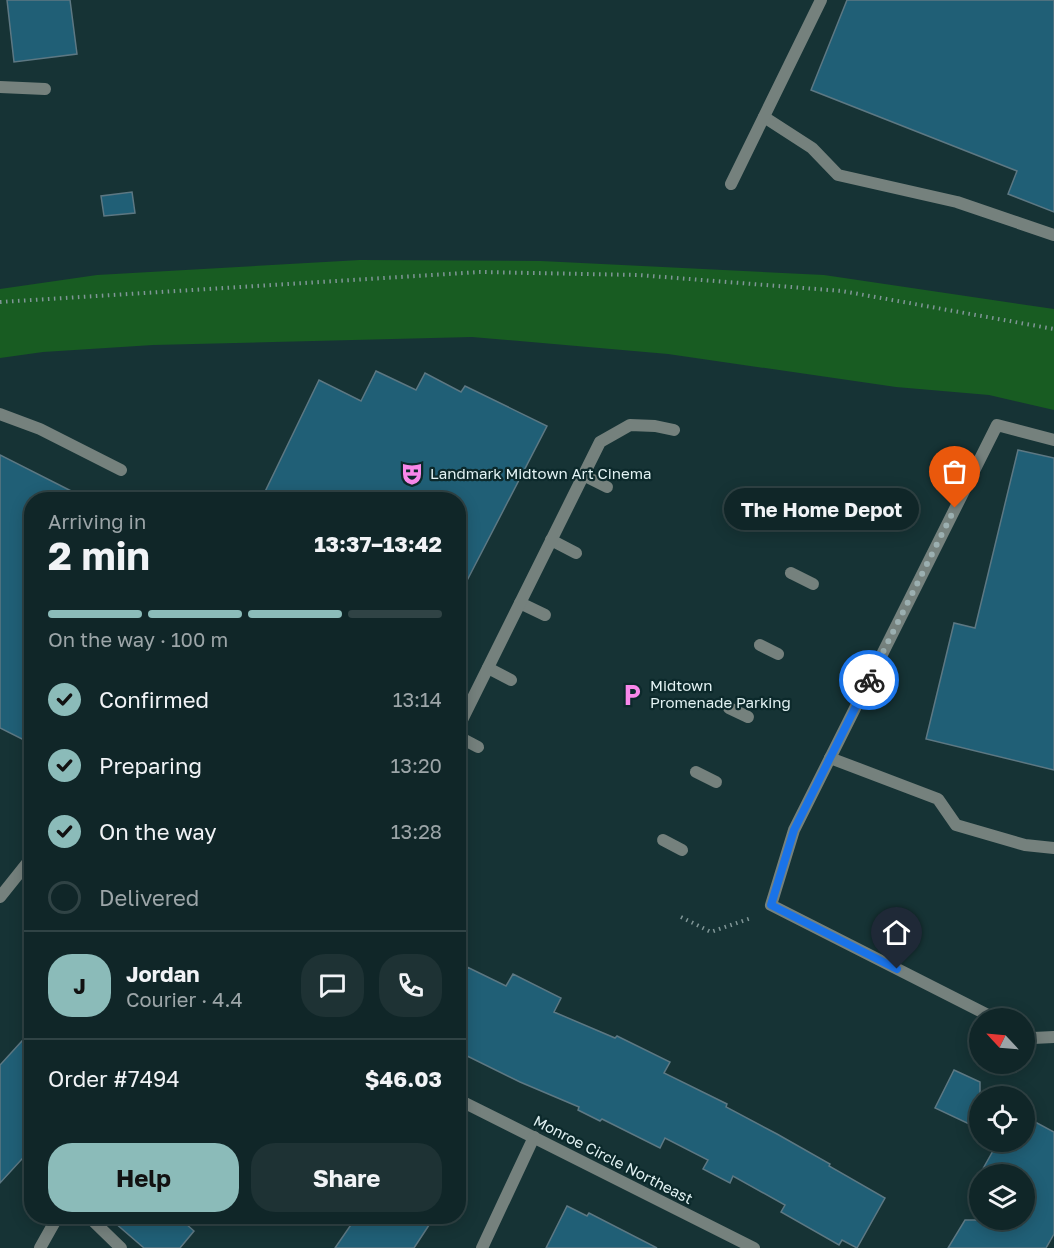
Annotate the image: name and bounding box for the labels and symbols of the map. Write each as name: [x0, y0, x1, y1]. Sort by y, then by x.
pin: [929, 446, 980, 508]
theatre icon: Landmark Midtown Art Cinema: [399, 461, 425, 487]
place label: Landmark Midtown Art Cinema: [430, 464, 651, 482]
callout: The Home Depot: [724, 487, 919, 529]
courier: [839, 650, 899, 710]
place label: Midtown Promenade Parking: [650, 676, 791, 711]
parking icon: Midtown Promenade Parking: [619, 682, 645, 708]
pin: [871, 907, 922, 969]
north arrow: [969, 1008, 1035, 1074]
street label: Monroe Circle Northeast: [531, 1111, 696, 1207]

